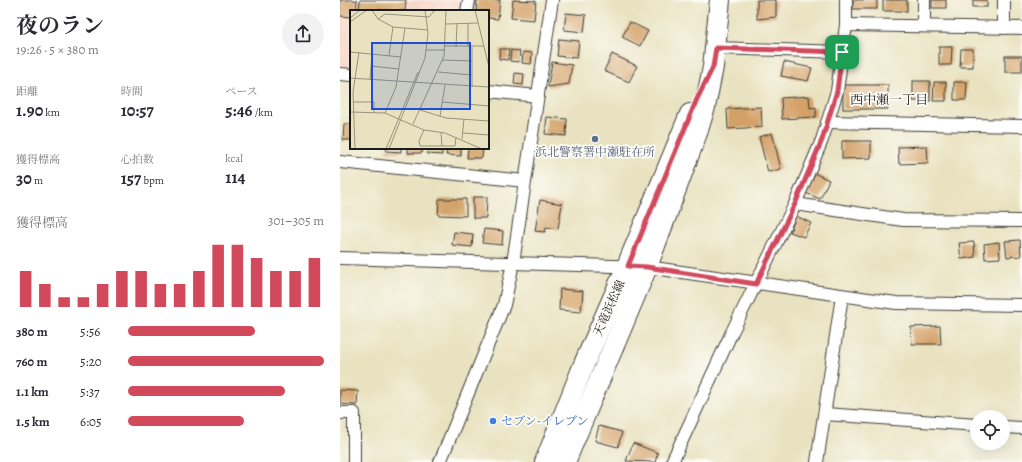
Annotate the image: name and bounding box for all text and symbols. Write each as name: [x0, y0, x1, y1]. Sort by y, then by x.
inset map: [350, 10, 489, 149]
text: 夜のラン: [16, 11, 104, 41]
button: share: [282, 13, 324, 55]
pin: [825, 35, 859, 69]
text: 19:26 · 5 × 380 m: [16, 41, 99, 58]
icon: arrive: [831, 41, 853, 63]
text: 距離: [16, 84, 38, 99]
text: 時間: [121, 84, 143, 99]
text: ペース: [225, 84, 258, 99]
district label: 西中瀬一丁目: [850, 91, 928, 108]
text: 1.90: [16, 99, 43, 122]
text: 10:57: [121, 99, 154, 122]
text: 5:46: [225, 99, 253, 122]
text: km: [43, 105, 60, 120]
text: /km: [253, 105, 273, 120]
marker: 浜北警察署中瀬駐在所: [590, 134, 600, 144]
place label: 浜北警察署中瀬駐在所: [535, 144, 655, 160]
text: kcal: [225, 151, 243, 166]
text: 獲得標高: [16, 152, 60, 167]
text: 心拍数: [121, 152, 154, 167]
text: 114: [225, 166, 246, 189]
text: 30: [16, 167, 32, 190]
text: 157: [121, 167, 141, 190]
text: m: [32, 173, 43, 188]
text: bpm: [141, 173, 164, 188]
text: 301–305 m: [268, 212, 324, 229]
text: 獲得標高: [16, 214, 68, 231]
street label: 天竜浜松線: [589, 277, 629, 339]
text: 380 m: [16, 323, 48, 340]
text: 5:56: [80, 323, 100, 340]
text: 760 m: [16, 353, 47, 370]
text: 5:20: [80, 353, 102, 370]
text: 1.1 km: [16, 383, 49, 400]
text: 5:37: [80, 383, 100, 400]
map controls: [970, 410, 1010, 450]
button: locate: [970, 410, 1010, 450]
text: 1.5 km: [16, 413, 50, 430]
text: 6:05: [80, 413, 102, 430]
place label: セブン-イレブン: [501, 413, 589, 429]
marker: セブン-イレブン: [488, 416, 498, 426]

